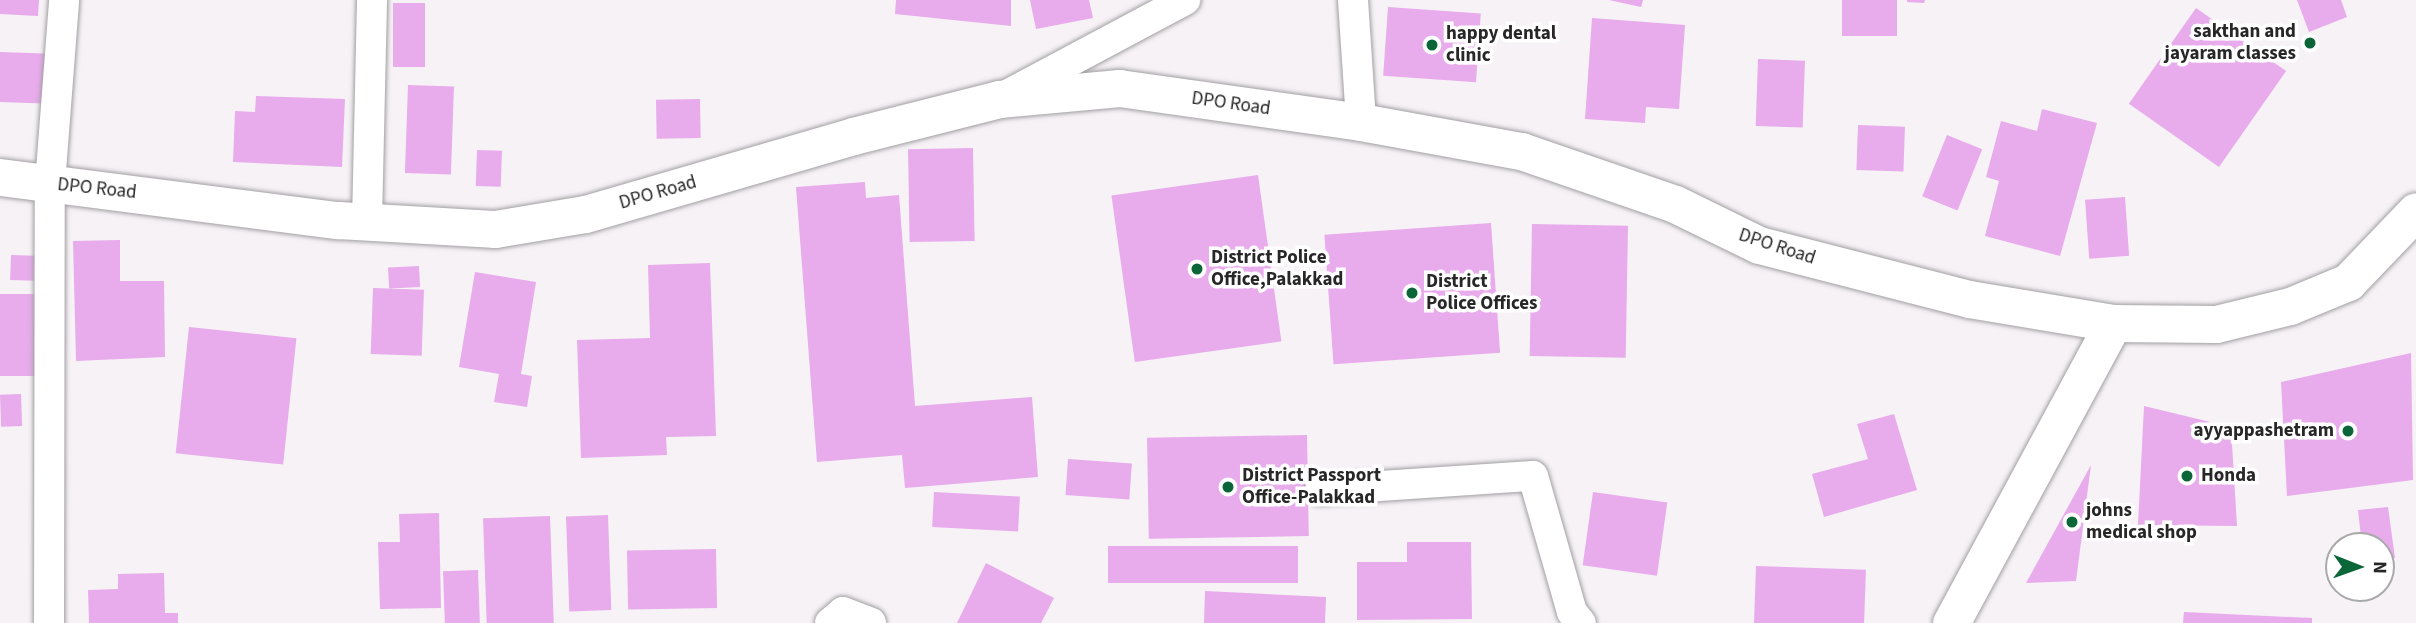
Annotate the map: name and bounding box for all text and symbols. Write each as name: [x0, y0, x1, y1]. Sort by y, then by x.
place label: sakthan and jayaram classes: [2165, 21, 2296, 65]
place label: happy dental clinic: [1446, 23, 1556, 67]
marker: sakthan and jayaram classes: [2302, 35, 2318, 51]
marker: happy dental clinic: [1424, 37, 1440, 53]
street label: DPO Road: [1190, 87, 1272, 121]
street label: DPO Road: [617, 171, 699, 215]
street label: DPO Road: [56, 174, 138, 204]
street label: DPO Road: [1736, 224, 1818, 270]
place label: District Police Office,Palakkad: [1211, 247, 1343, 291]
marker: District Police Office,Palakkad: [1189, 261, 1205, 277]
place label: District Police Offices: [1426, 271, 1538, 315]
marker: District Police Offices: [1404, 285, 1420, 301]
place label: ayyappashetram: [2193, 420, 2334, 442]
marker: ayyappashetram: [2340, 423, 2356, 439]
place label: District Passport Office-Palakkad: [1242, 465, 1381, 509]
place label: Honda: [2201, 465, 2256, 487]
marker: Honda: [2179, 468, 2195, 484]
marker: District Passport Office-Palakkad: [1220, 479, 1236, 495]
place label: johns medical shop: [2086, 500, 2197, 544]
marker: johns medical shop: [2064, 514, 2080, 530]
north arrow: [2325, 532, 2395, 602]
text: N: [2366, 561, 2393, 574]

